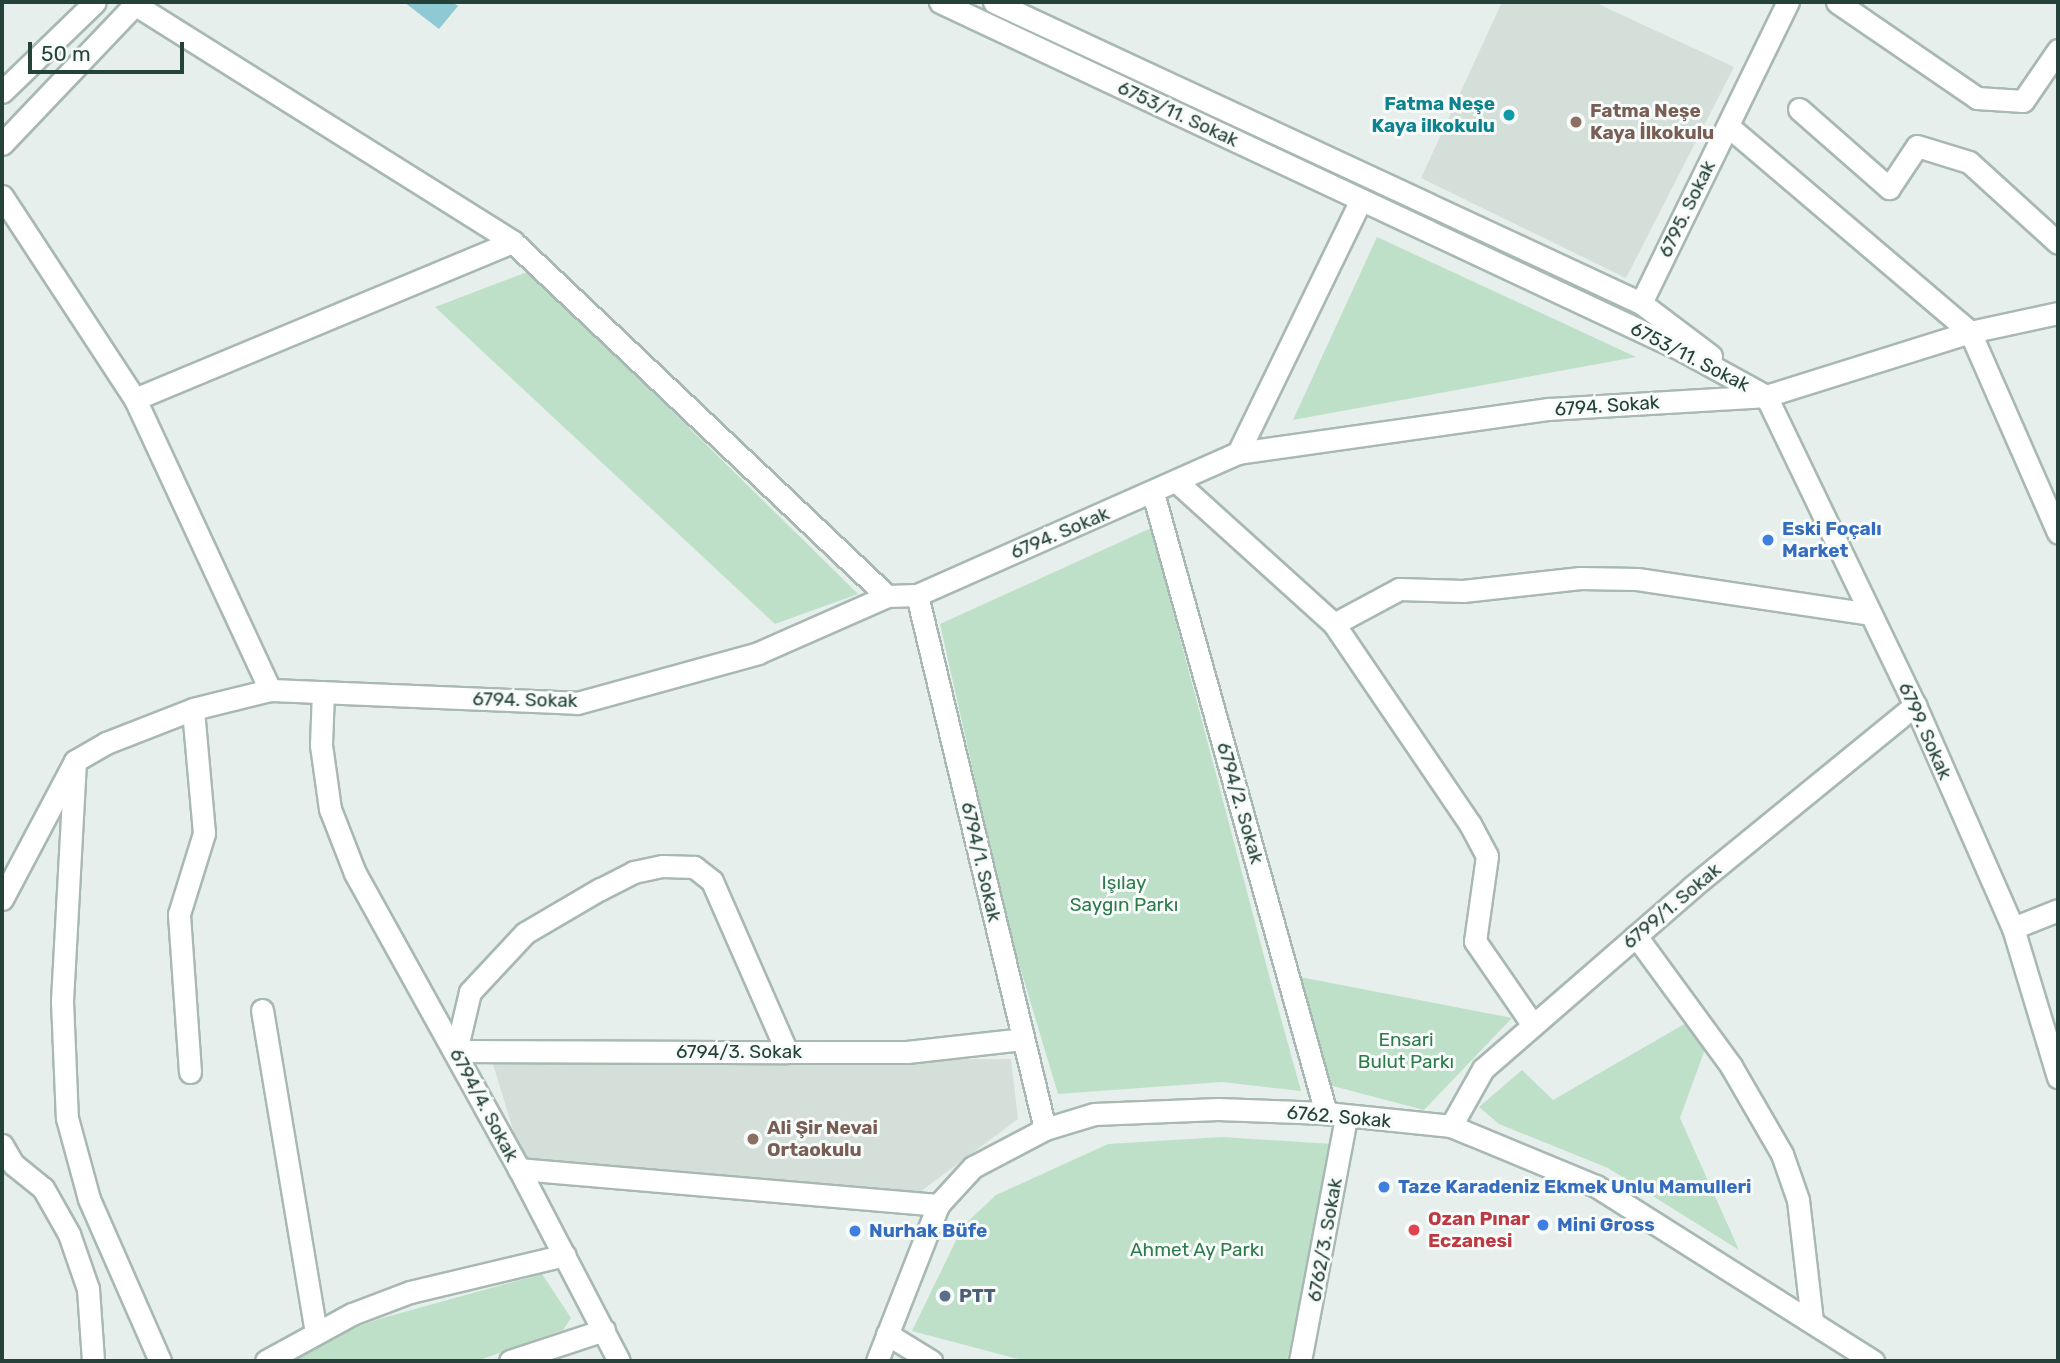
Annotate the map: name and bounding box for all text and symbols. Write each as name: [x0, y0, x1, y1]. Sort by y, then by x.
scale bar: [32, 28, 187, 72]
text: 50 m: [41, 41, 91, 66]
street label: 6753/11. Sokak: [1114, 76, 1242, 152]
place label: Fatma Neşe Kaya ilkokulu: [1371, 93, 1495, 137]
place label: Fatma Neşe Kaya İlkokulu: [1590, 100, 1714, 144]
marker: Fatma Neşe Kaya ilkokulu: [1501, 107, 1517, 123]
marker: Fatma Neşe Kaya İlkokulu: [1568, 114, 1584, 130]
street label: 6795. Sokak: [1654, 157, 1720, 261]
street label: 6753/11. Sokak: [1627, 317, 1753, 397]
street label: 6794. Sokak: [1554, 391, 1660, 421]
street label: 6794. Sokak: [1007, 502, 1113, 564]
place label: Eski Foçalı Market: [1782, 518, 1882, 562]
marker: Eski Foçalı Market: [1760, 532, 1776, 548]
street label: 6799. Sokak: [1893, 679, 1957, 783]
street label: 6794. Sokak: [472, 688, 578, 712]
street label: 6794/2. Sokak: [1212, 740, 1268, 866]
street label: 6794/1. Sokak: [956, 800, 1006, 924]
street label: 6799/1. Sokak: [1618, 858, 1726, 954]
park label: Işılay Saygın Parkı: [1070, 872, 1178, 916]
park label: Ensari Bulut Parkı: [1358, 1029, 1454, 1073]
street label: 6794/3. Sokak: [676, 1041, 802, 1063]
street label: 6794/4. Sokak: [445, 1044, 523, 1166]
street label: 6762. Sokak: [1286, 1101, 1392, 1133]
place label: Ali Şir Nevai Ortaokulu: [767, 1117, 878, 1161]
marker: Ali Şir Nevai Ortaokulu: [745, 1131, 761, 1147]
street label: 6762/3. Sokak: [1303, 1176, 1347, 1304]
place label: Taze Karadeniz Ekmek Unlu Mamulleri: [1398, 1176, 1752, 1198]
marker: Taze Karadeniz Ekmek Unlu Mamulleri: [1376, 1179, 1392, 1195]
place label: Ozan Pınar Eczanesi: [1428, 1208, 1530, 1252]
place label: Mini Gross: [1557, 1214, 1655, 1236]
marker: Mini Gross: [1535, 1217, 1551, 1233]
place label: Nurhak Büfe: [869, 1220, 987, 1242]
marker: Ozan Pınar Eczanesi: [1406, 1222, 1422, 1238]
marker: Nurhak Büfe: [847, 1223, 863, 1239]
park label: Ahmet Ay Parkı: [1129, 1239, 1265, 1261]
place label: PTT: [959, 1285, 996, 1307]
marker: PTT: [937, 1288, 953, 1304]

